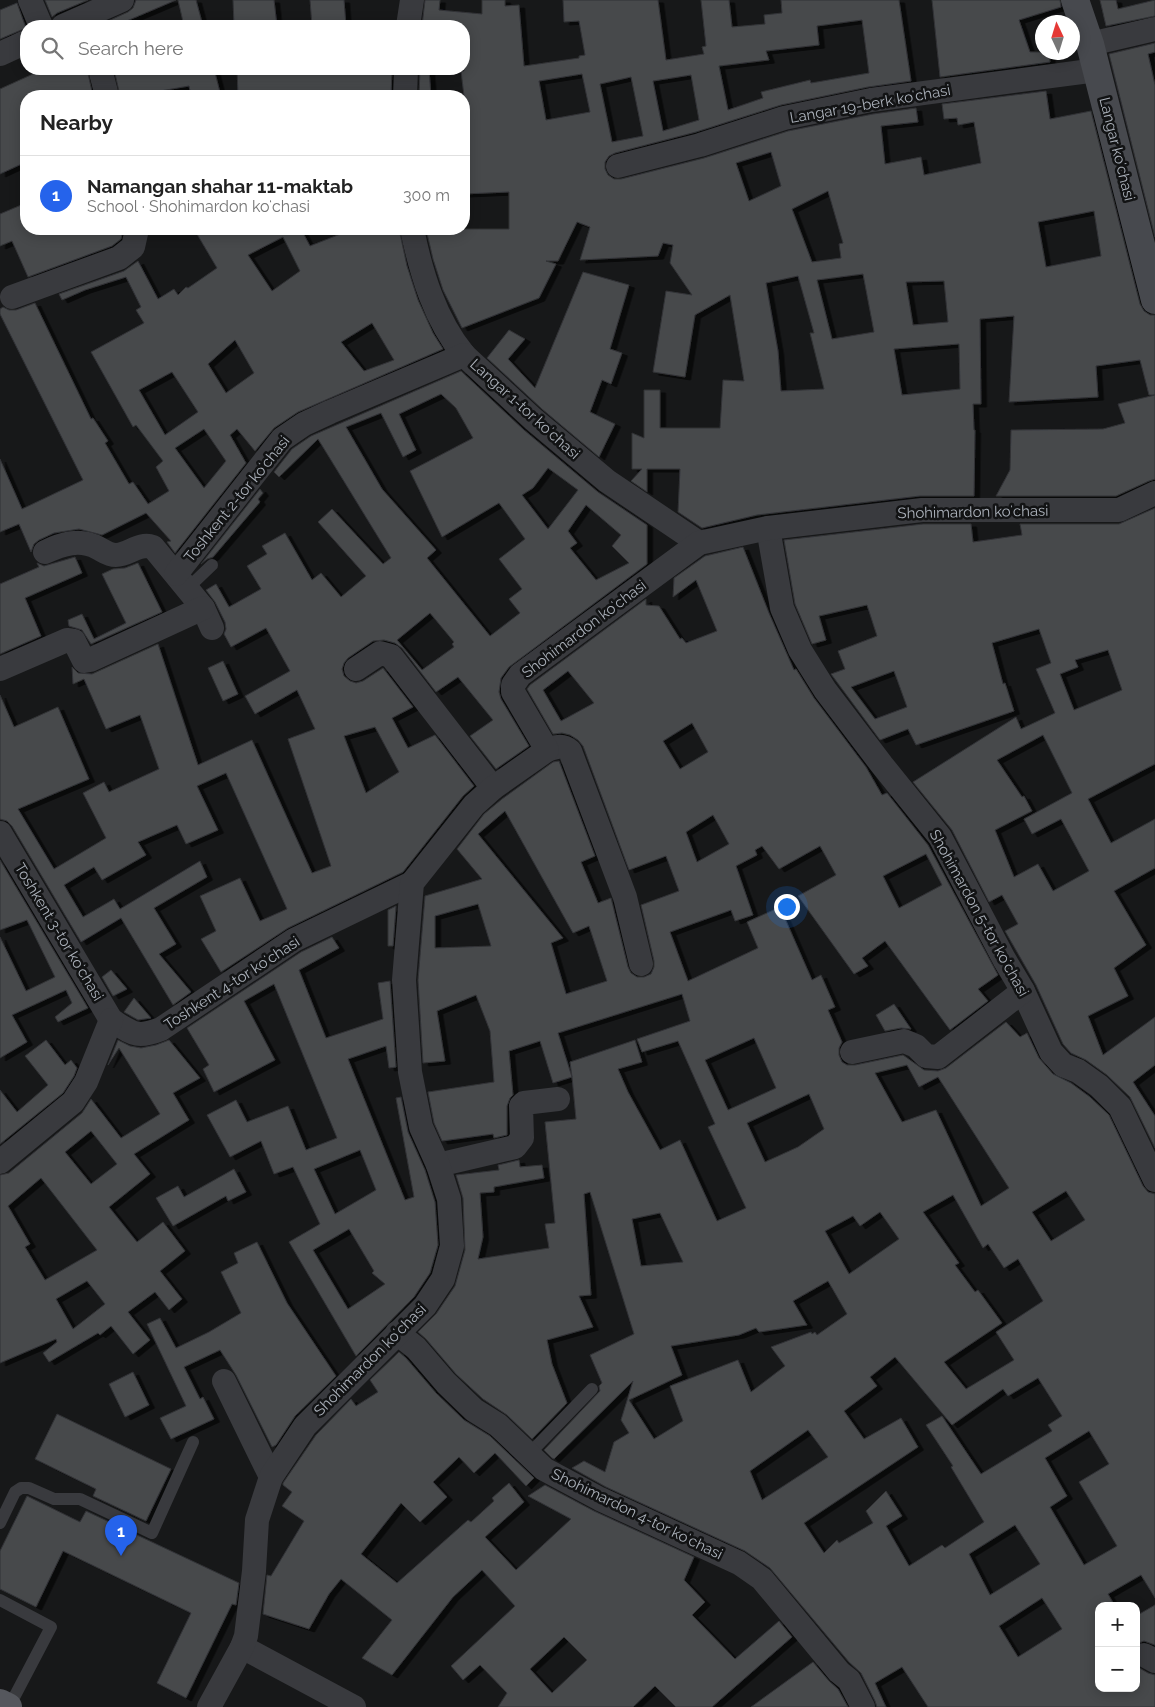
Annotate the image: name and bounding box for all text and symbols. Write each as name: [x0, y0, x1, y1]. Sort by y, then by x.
north arrow: [1035, 15, 1080, 60]
search box: [20, 20, 470, 75]
icon: search: [38, 34, 66, 62]
text: Search here: [78, 37, 184, 59]
street label: Langar 19-berk koʻchasi: [788, 81, 952, 127]
street label: Langar koʻchasi: [1095, 95, 1139, 203]
text: Nearby: [40, 110, 113, 135]
text: Namangan shahar 11-maktab: [87, 175, 353, 197]
text: 1: [52, 186, 60, 205]
text: 300 m: [403, 186, 450, 205]
text: School · Shohimardon koʻchasi: [87, 197, 310, 216]
street label: Langar 1-tor koʻchasi: [466, 355, 584, 463]
street label: Toshkent 2-tor koʻchasi: [180, 432, 294, 566]
street label: Shohimardon koʻchasi: [897, 502, 1049, 522]
street label: Shohimardon koʻchasi: [518, 576, 650, 682]
street label: Shohimardon 5-tor koʻchasi: [926, 826, 1032, 1000]
street label: Toshkent 3-tor koʻchasi: [11, 860, 107, 1004]
your location: [774, 894, 800, 920]
street label: Toshkent 4-tor koʻchasi: [161, 932, 303, 1034]
street label: Shohimardon koʻchasi: [310, 1300, 430, 1420]
street label: Shohimardon 4-tor koʻchasi: [549, 1465, 725, 1563]
pin: 1: [105, 1515, 137, 1556]
map controls: [1095, 1602, 1140, 1692]
button: +: [1095, 1602, 1140, 1647]
button: −: [1095, 1647, 1140, 1692]

